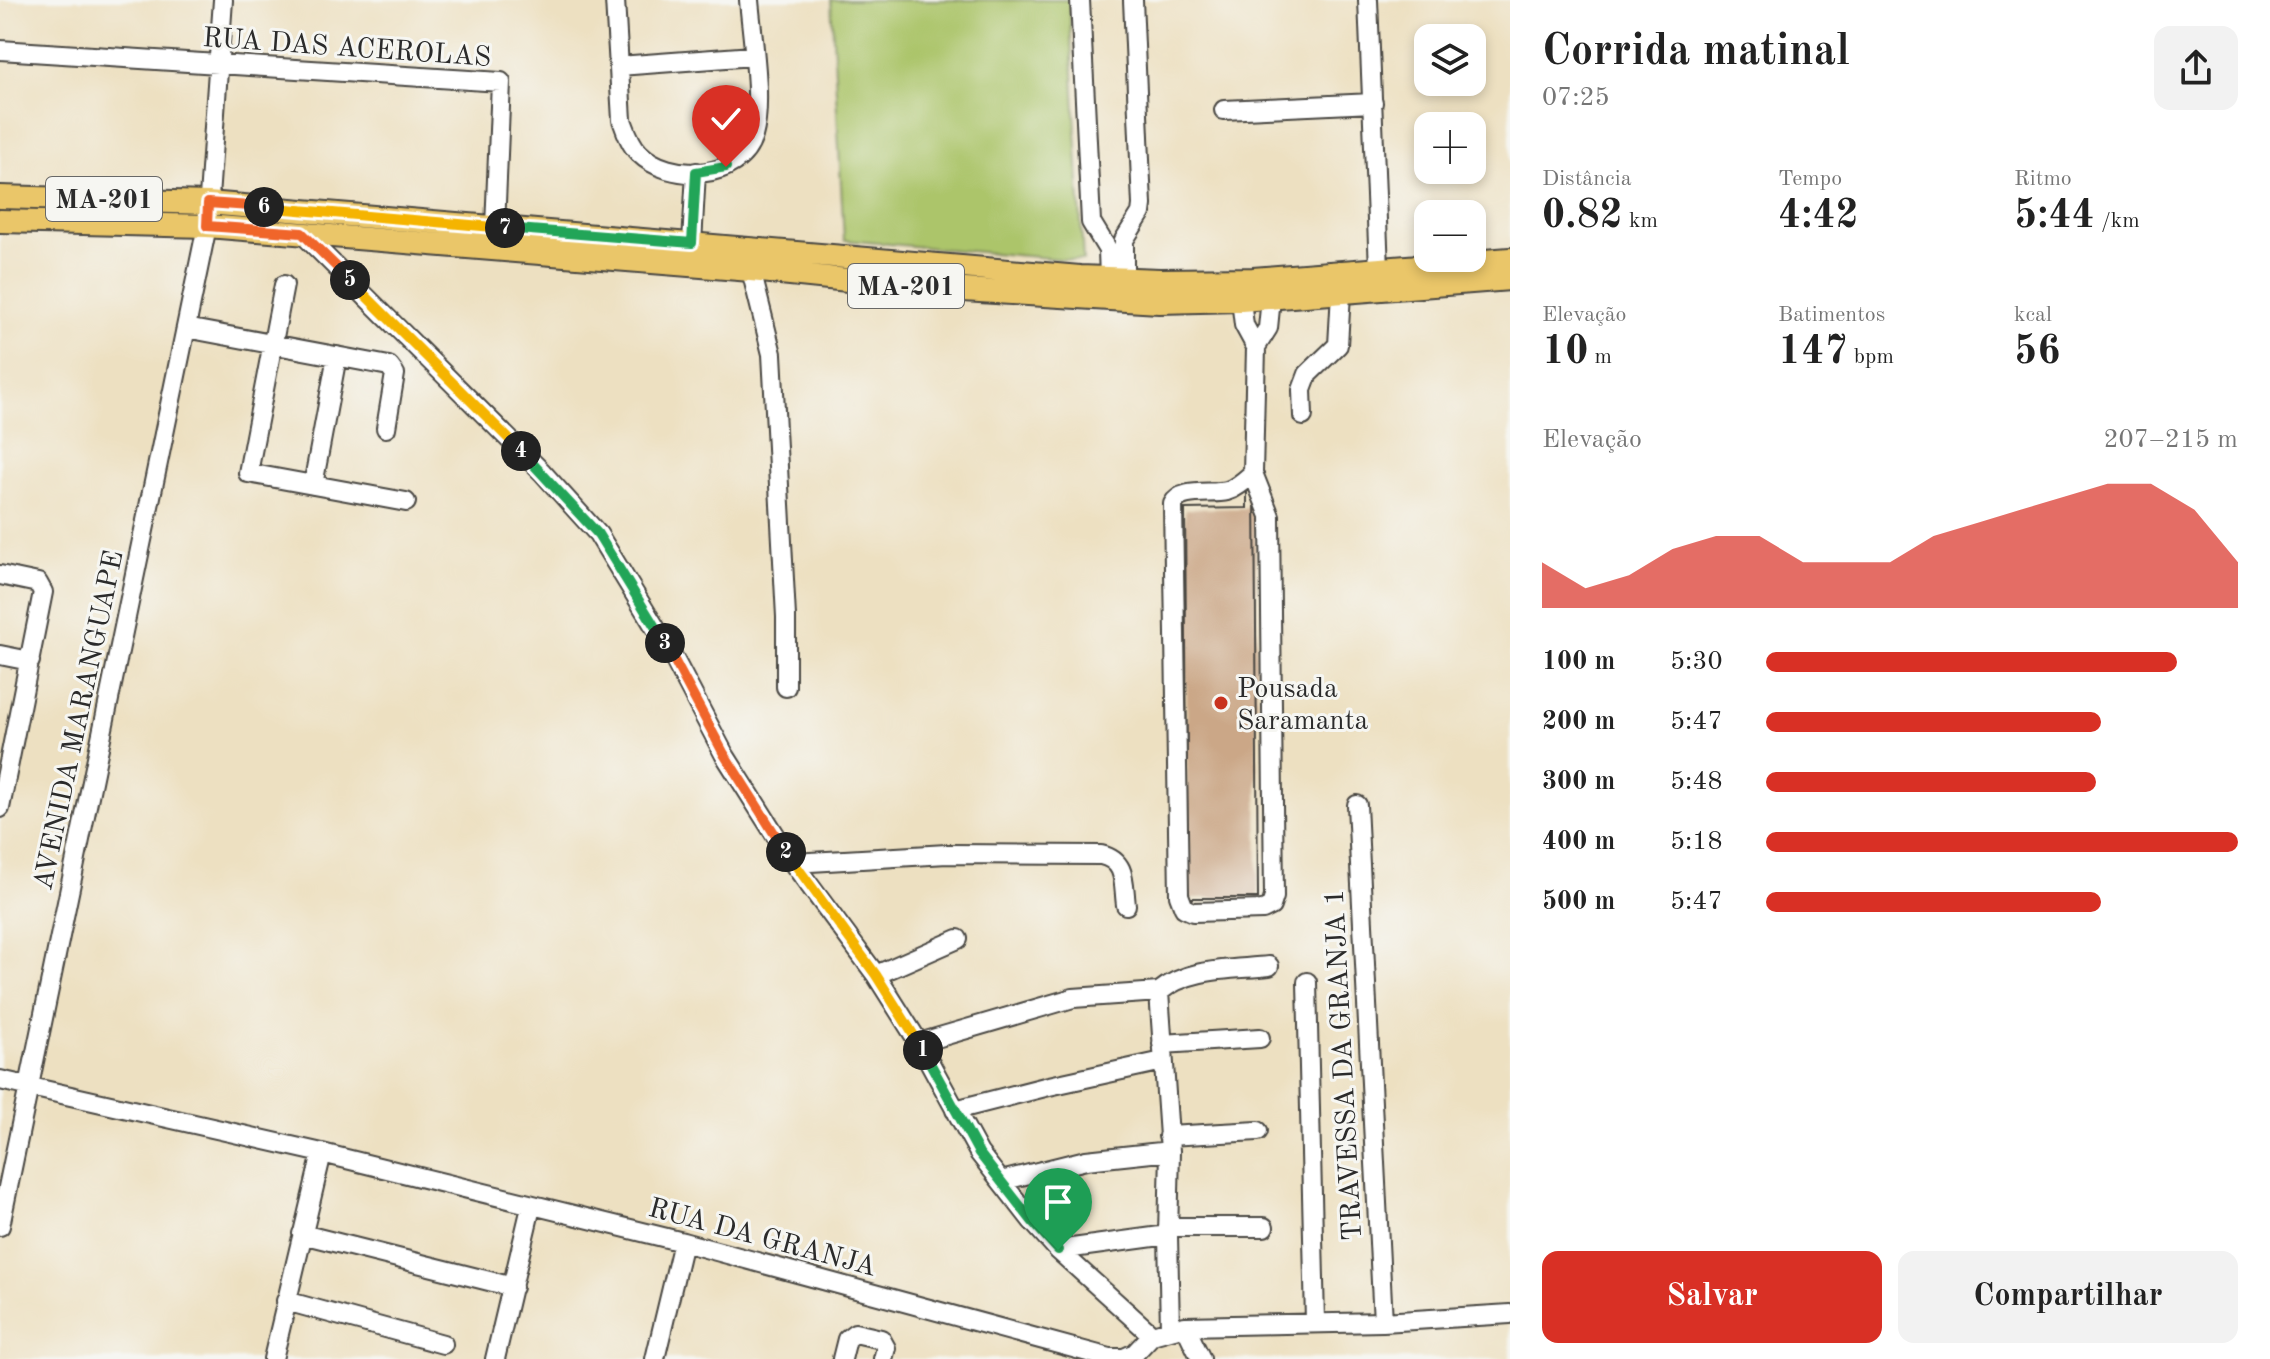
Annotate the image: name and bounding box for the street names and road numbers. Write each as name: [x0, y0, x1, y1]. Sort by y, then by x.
street label: RUA DAS ACEROLAS: [201, 25, 492, 73]
road number: MA-201: [46, 177, 162, 221]
road number: MA-201: [848, 264, 964, 308]
street label: AVENIDA MARANGUAPE: [30, 548, 130, 893]
street label: TRAVESSA DA GRANJA 1: [1322, 888, 1368, 1241]
street label: RUA DA GRANJA: [645, 1195, 879, 1283]

